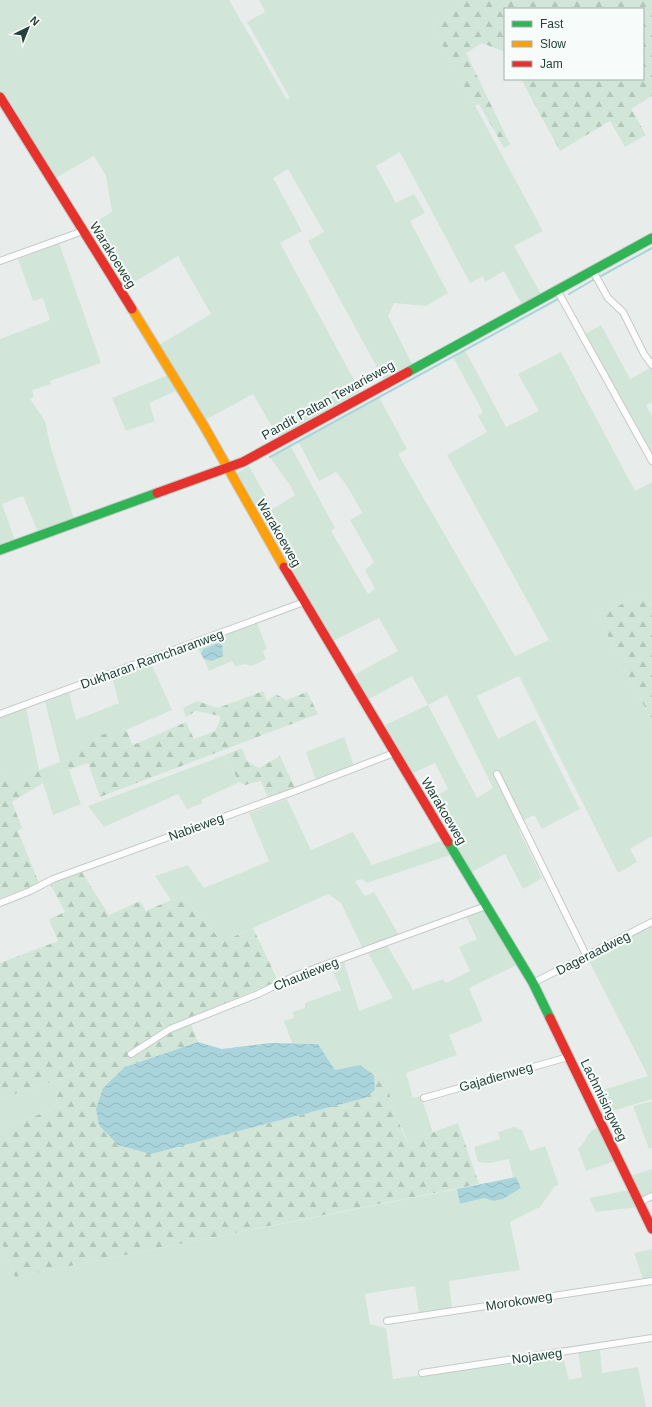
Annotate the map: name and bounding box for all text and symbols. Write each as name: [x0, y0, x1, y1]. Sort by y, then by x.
north arrow: [8, 8, 48, 48]
legend: [504, 8, 644, 80]
text: N: [28, 14, 42, 28]
text: Fast: [540, 17, 564, 31]
text: Slow: [540, 37, 566, 51]
text: Jam: [540, 57, 563, 71]
street label: Warakoeweg: [87, 219, 139, 291]
street label: Pandit Paltan Tewarieweg: [259, 357, 397, 443]
street label: Warakoeweg: [254, 497, 304, 569]
street label: Dukharan Ramcharanweg: [78, 626, 226, 692]
street label: Warakoeweg: [418, 775, 470, 847]
street label: Nabieweg: [166, 810, 226, 844]
street label: Dageraadweg: [554, 928, 632, 978]
street label: Chautieweg: [271, 954, 341, 994]
street label: Lachmisingweg: [578, 1056, 630, 1144]
street label: Gajadienweg: [457, 1059, 535, 1095]
street label: Morokoweg: [485, 1288, 553, 1314]
street label: Nojaweg: [511, 1345, 563, 1367]

